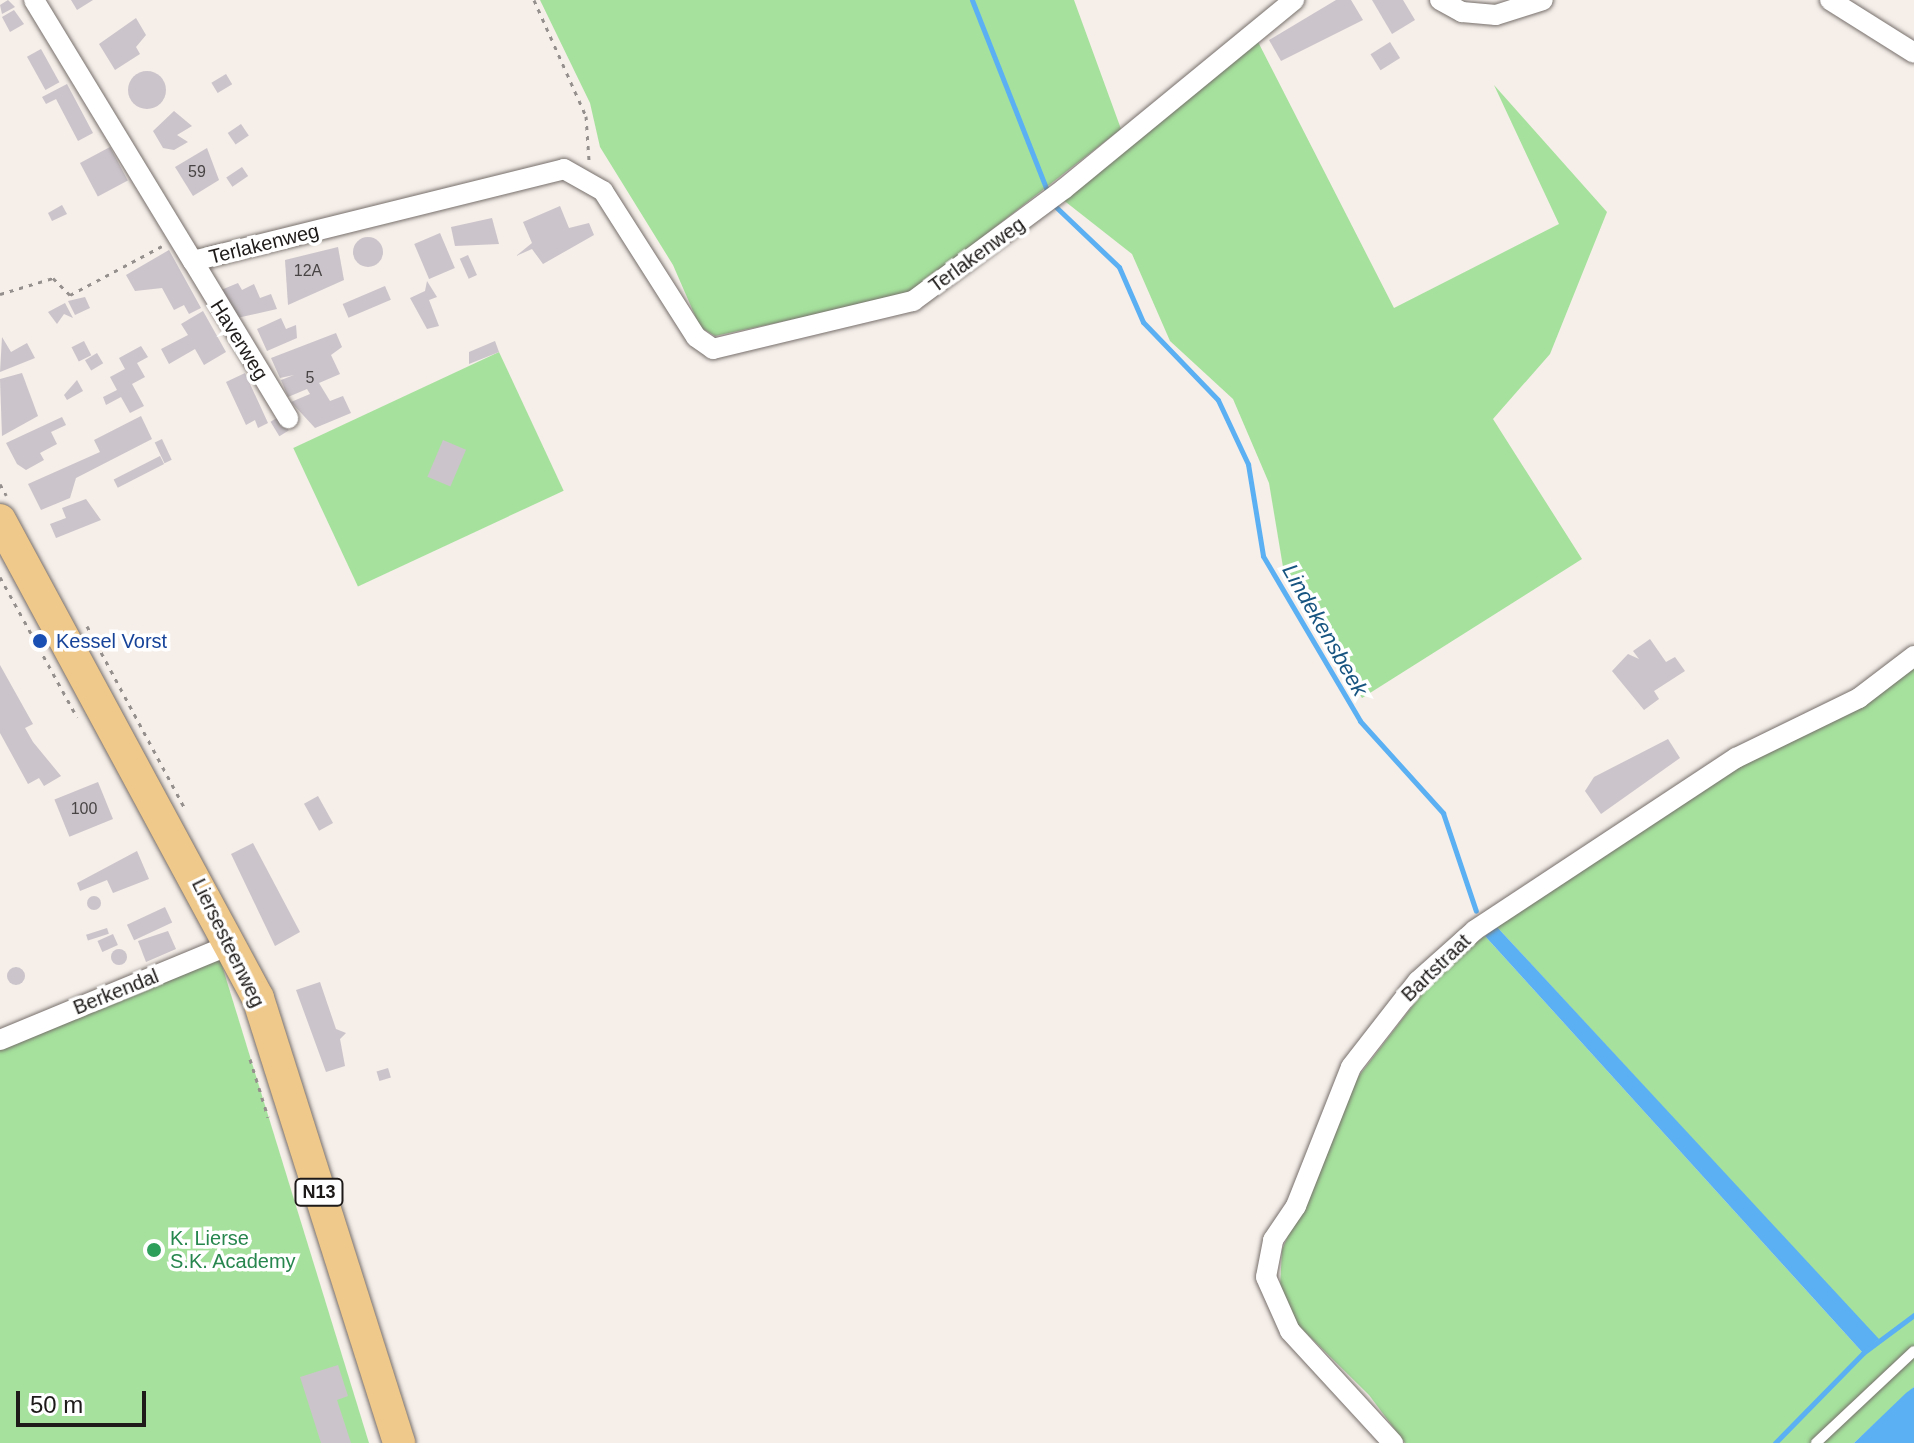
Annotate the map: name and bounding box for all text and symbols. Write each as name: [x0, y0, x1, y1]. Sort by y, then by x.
house number: 59: [188, 162, 206, 182]
street label: Terlakenweg: [925, 212, 1029, 298]
street label: Terlakenweg: [207, 219, 321, 269]
house number: 12A: [294, 261, 322, 281]
street label: Haverweg: [205, 295, 273, 385]
house number: 5: [306, 368, 314, 388]
water label: Lindekensbeek: [1277, 559, 1373, 701]
place label: Kessel Vorst: [56, 629, 167, 653]
marker: Kessel Vorst: [31, 632, 49, 650]
house number: 100: [71, 799, 97, 819]
street label: Liersesteenweg: [187, 875, 269, 1011]
street label: Bartstraat: [1396, 929, 1476, 1007]
street label: Berkendal: [70, 964, 162, 1020]
road number: N13: [293, 1178, 345, 1206]
place label: K. Lierse S.K. Academy: [170, 1226, 297, 1273]
marker: K. Lierse S.K. Academy: [145, 1241, 163, 1259]
scale bar: [20, 1375, 150, 1425]
text: 50 m: [30, 1391, 83, 1418]

